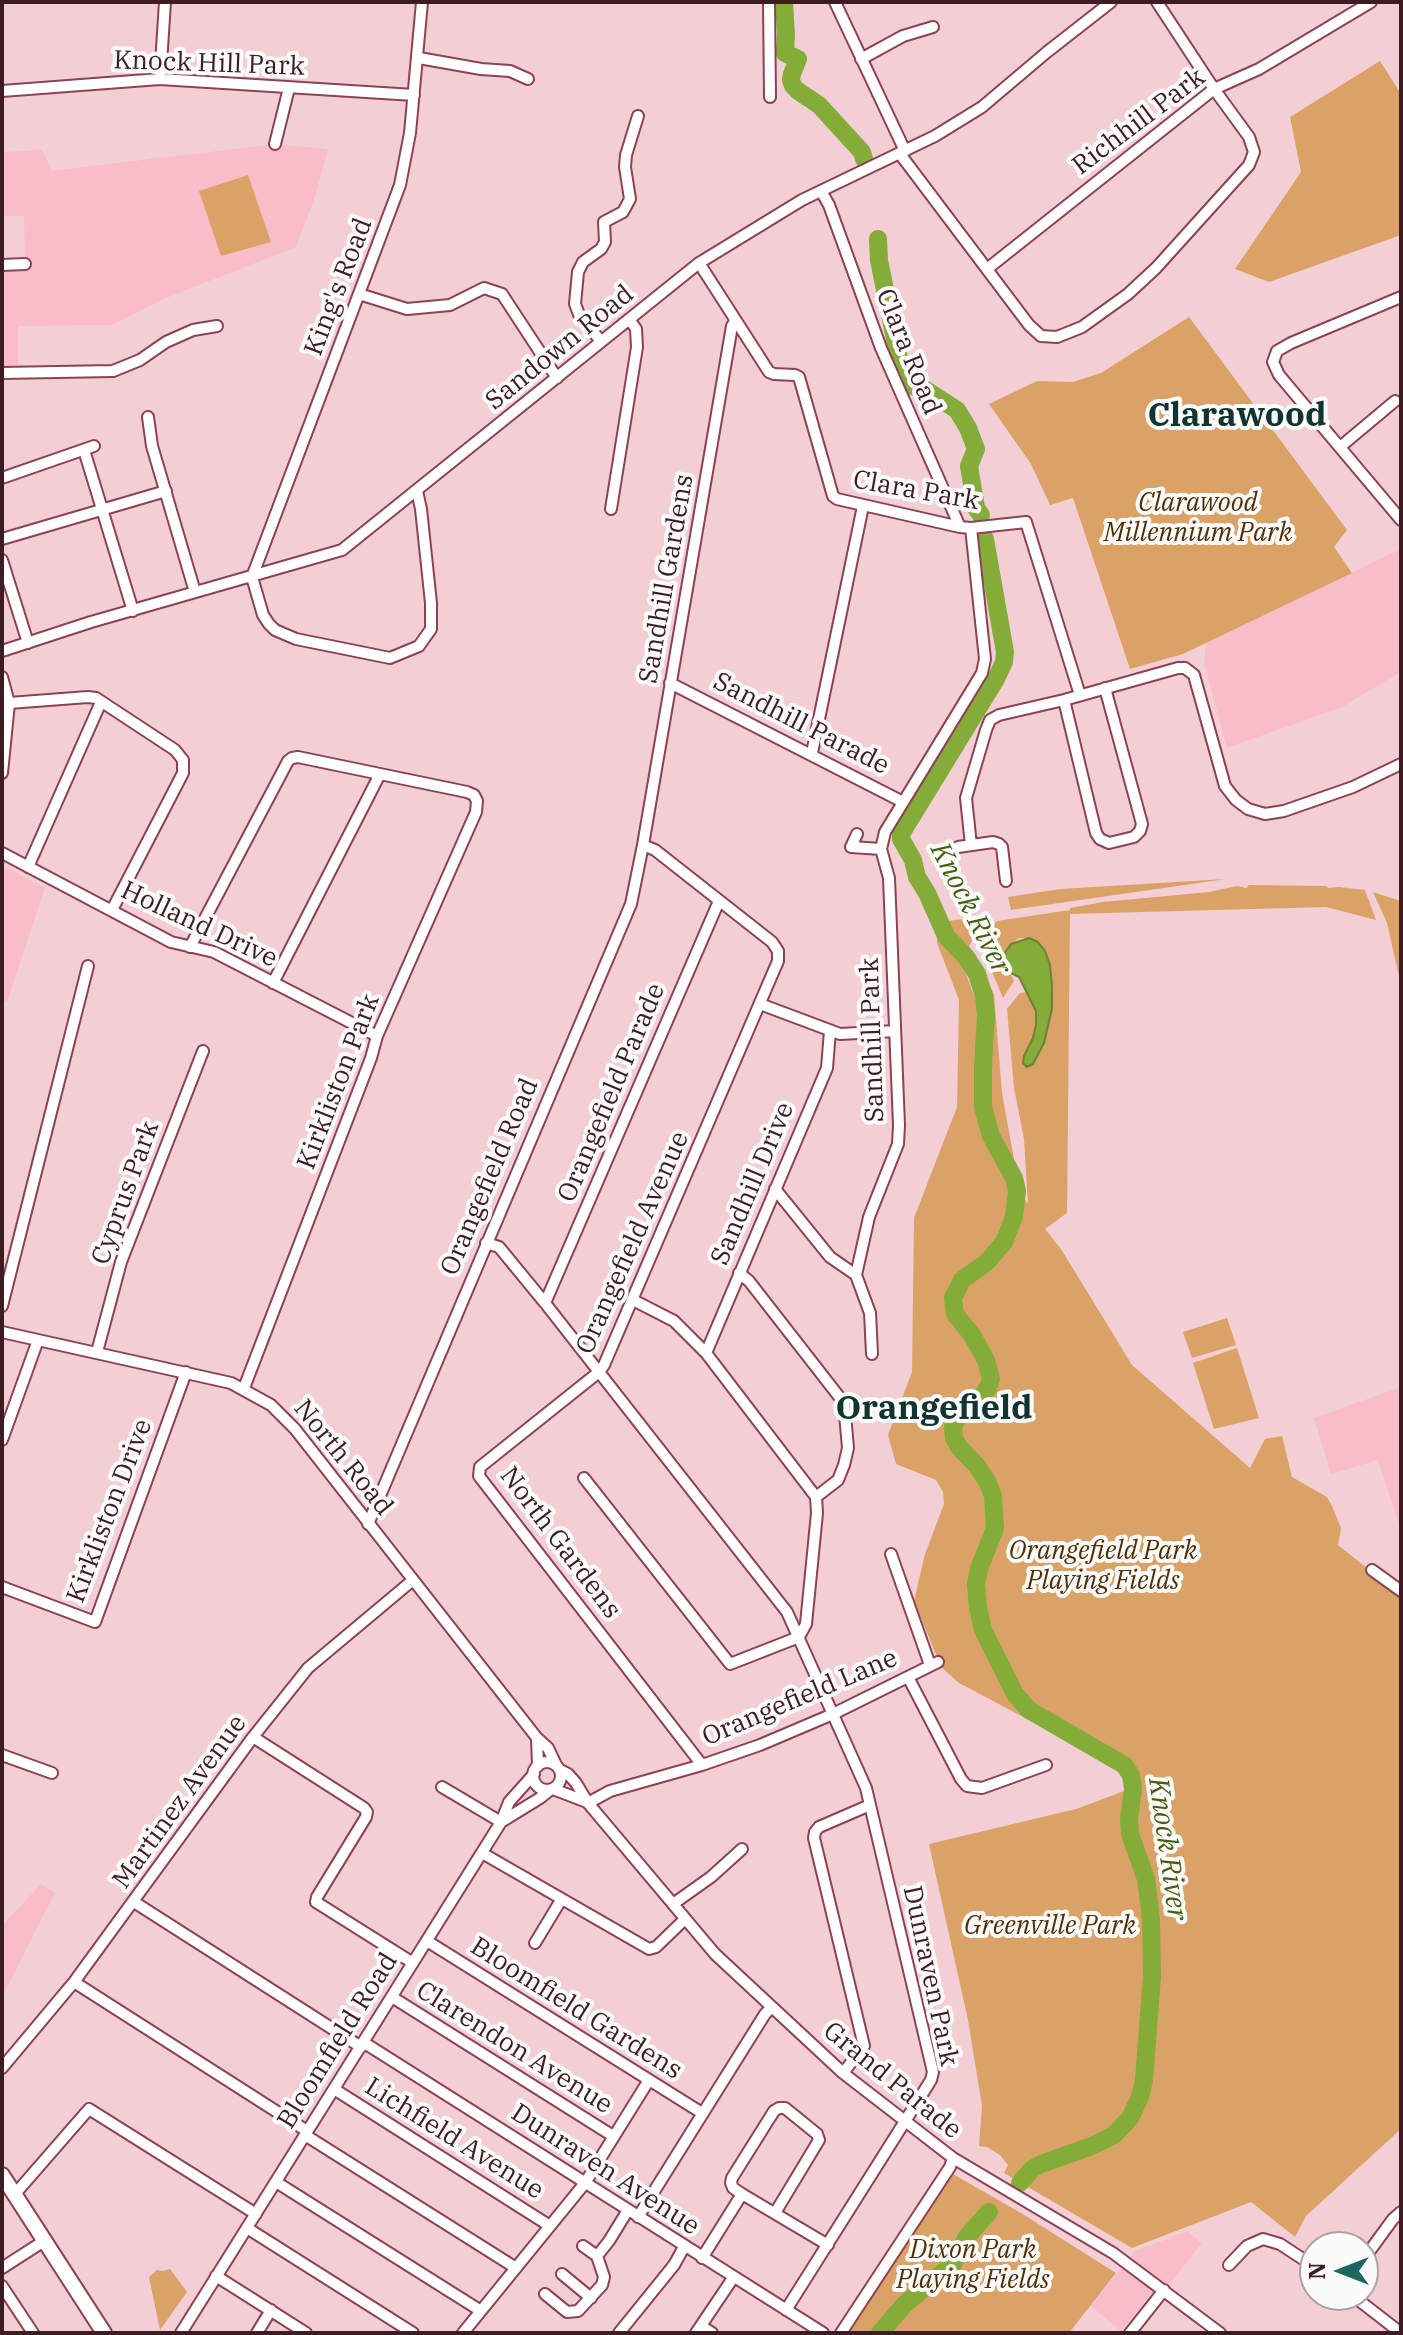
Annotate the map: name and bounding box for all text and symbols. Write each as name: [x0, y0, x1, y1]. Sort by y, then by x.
street label: Knock Hill Park: [113, 45, 305, 83]
street label: Richhill Park: [1066, 62, 1212, 182]
street label: King's Road: [299, 214, 379, 360]
street label: Sandown Road: [480, 279, 640, 417]
street label: Clara Road: [869, 285, 947, 419]
district label: Clarawood: [1147, 396, 1327, 436]
street label: Clara Park: [851, 465, 981, 517]
street label: Sandhill Gardens: [633, 472, 701, 686]
park label: Clarawood Millennium Park: [1104, 487, 1292, 548]
street label: Sandhill Parade: [708, 666, 894, 782]
water label: Knock River: [922, 837, 1018, 981]
street label: Holland Drive: [116, 875, 282, 975]
street label: Sandhill Park: [855, 957, 891, 1123]
street label: Orangefield Parade: [552, 979, 672, 1207]
street label: Kirkliston Park: [291, 990, 387, 1174]
street label: Orangefield Road: [434, 1074, 546, 1280]
street label: Sandhill Drive: [705, 1098, 801, 1270]
street label: Cyprus Park: [86, 1117, 166, 1269]
street label: Orangefield Avenue: [570, 1127, 696, 1359]
district label: Orangefield: [835, 1389, 1033, 1429]
street label: North Road: [287, 1394, 399, 1522]
street label: Kirkliston Drive: [61, 1415, 159, 1607]
street label: North Gardens: [493, 1461, 627, 1625]
park label: Orangefield Park Playing Fields: [1009, 1535, 1197, 1596]
street label: Orangefield Lane: [698, 1643, 902, 1753]
street label: Martinez Avenue: [107, 1709, 253, 1895]
water label: Knock River: [1140, 1775, 1194, 1923]
street label: Dunraven Park: [896, 1883, 964, 2069]
park label: Greenville Park: [964, 1910, 1136, 1942]
street label: Bloomfield Gardens: [465, 1931, 687, 2087]
street label: Bloomfield Road: [271, 1947, 405, 2135]
street label: Clarendon Avenue: [410, 1975, 618, 2121]
street label: Grand Parade: [817, 2016, 967, 2146]
street label: Lichfield Avenue: [359, 2072, 549, 2206]
street label: Dunraven Avenue: [505, 2098, 705, 2242]
north arrow: [1299, 2231, 1379, 2311]
park label: Dixon Park Playing Fields: [896, 2234, 1050, 2296]
text: N: [1302, 2262, 1331, 2280]

